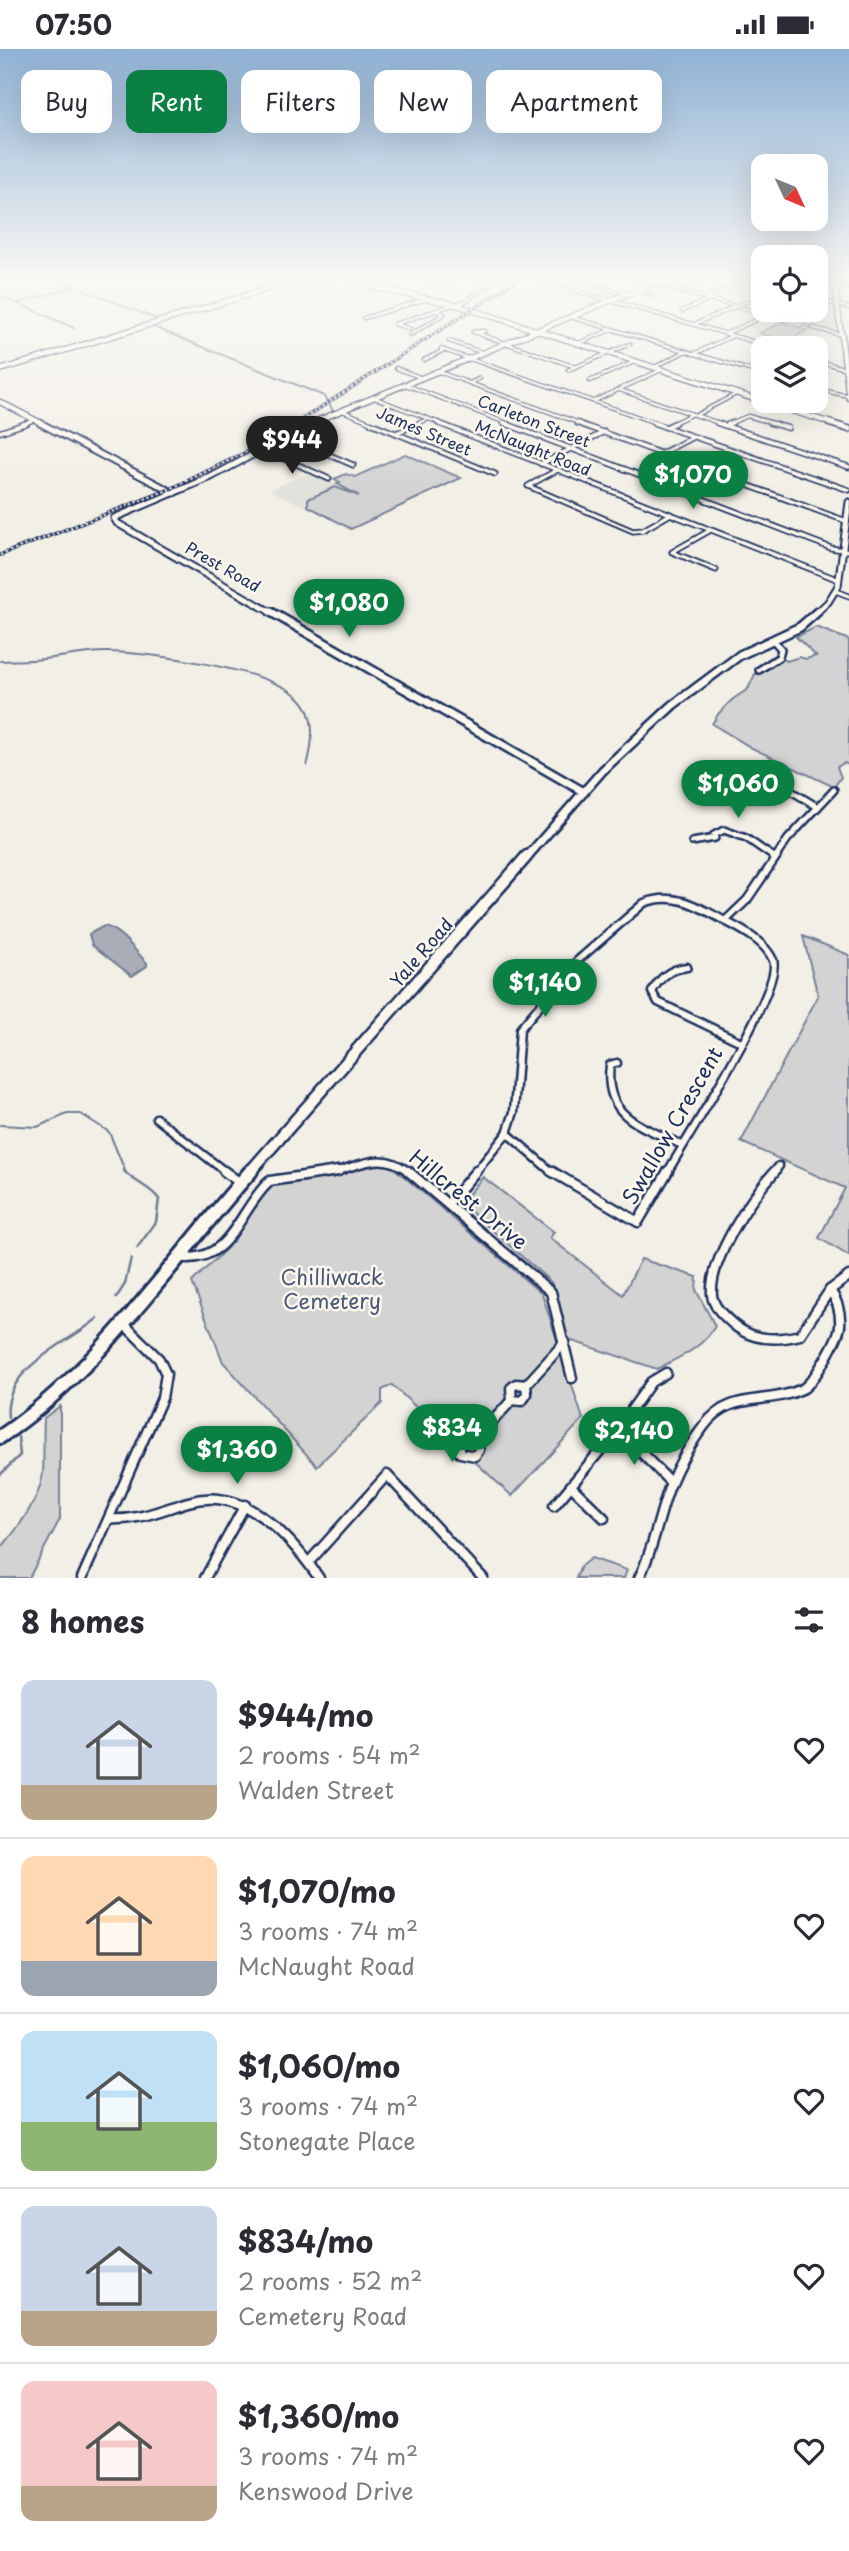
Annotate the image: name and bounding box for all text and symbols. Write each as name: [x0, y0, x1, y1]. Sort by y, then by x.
text: 07:50: [35, 5, 112, 44]
chip: Buy: [21, 70, 112, 133]
chip: Rent: [126, 70, 227, 133]
chip: Filters: [241, 70, 360, 133]
chip: New: [374, 70, 472, 133]
chip: Apartment: [486, 70, 662, 133]
north arrow: [751, 154, 828, 231]
map controls: [751, 154, 828, 413]
button: locate: [751, 245, 828, 322]
button: layers: [751, 336, 828, 413]
street label: Carleton Street: [475, 388, 595, 453]
street label: James Street: [373, 399, 476, 461]
street label: McNaught Road: [472, 413, 595, 481]
pin: $944: [251, 417, 333, 476]
text: $944: [262, 421, 322, 456]
pin: $1,070: [636, 451, 750, 511]
text: $1,070: [654, 456, 732, 491]
street label: Prest Road: [181, 535, 266, 597]
pin: $1,080: [292, 579, 406, 639]
text: $1,080: [309, 584, 389, 619]
pin: $1,060: [681, 761, 795, 820]
text: $1,060: [697, 765, 779, 800]
street label: Yale Road: [383, 911, 459, 993]
pin: $1,140: [488, 960, 602, 1019]
text: $1,140: [509, 964, 581, 999]
street label: Swallow Crescent: [613, 1040, 730, 1210]
street label: Hillcrest Drive: [403, 1141, 536, 1256]
park label: Chilliwack Cemetery: [280, 1260, 384, 1316]
pin: $834: [411, 1405, 493, 1464]
pin: $2,140: [577, 1407, 691, 1467]
text: $834: [422, 1409, 482, 1444]
text: $2,140: [595, 1412, 673, 1447]
pin: $1,360: [180, 1427, 294, 1486]
text: $1,360: [197, 1431, 277, 1466]
text: 8 homes: [21, 1598, 144, 1643]
icon: filters: [790, 1601, 828, 1639]
text: $944/mo: [238, 1692, 373, 1737]
icon: home: [77, 1708, 161, 1792]
icon: heart: [790, 1731, 828, 1769]
text: 2 rooms · 54 m²: [238, 1737, 421, 1772]
text: Walden Street: [238, 1772, 394, 1807]
text: $1,070/mo: [238, 1868, 396, 1913]
icon: home: [77, 1884, 161, 1968]
icon: heart: [790, 1907, 828, 1945]
text: 3 rooms · 74 m²: [238, 1913, 418, 1948]
text: McNaught Road: [238, 1948, 415, 1983]
text: $1,060/mo: [238, 2043, 400, 2088]
icon: home: [77, 2059, 161, 2143]
icon: heart: [790, 2082, 828, 2120]
text: 3 rooms · 74 m²: [238, 2088, 418, 2123]
text: Stonegate Place: [238, 2123, 415, 2158]
text: $834/mo: [238, 2218, 373, 2263]
icon: home: [77, 2234, 161, 2318]
icon: heart: [790, 2257, 828, 2295]
text: 2 rooms · 52 m²: [238, 2263, 422, 2298]
text: Cemetery Road: [238, 2298, 407, 2333]
text: $1,360/mo: [238, 2393, 399, 2438]
icon: home: [77, 2409, 161, 2493]
icon: heart: [790, 2432, 828, 2470]
text: 3 rooms · 74 m²: [238, 2438, 418, 2473]
text: Kenswood Drive: [238, 2473, 414, 2508]

